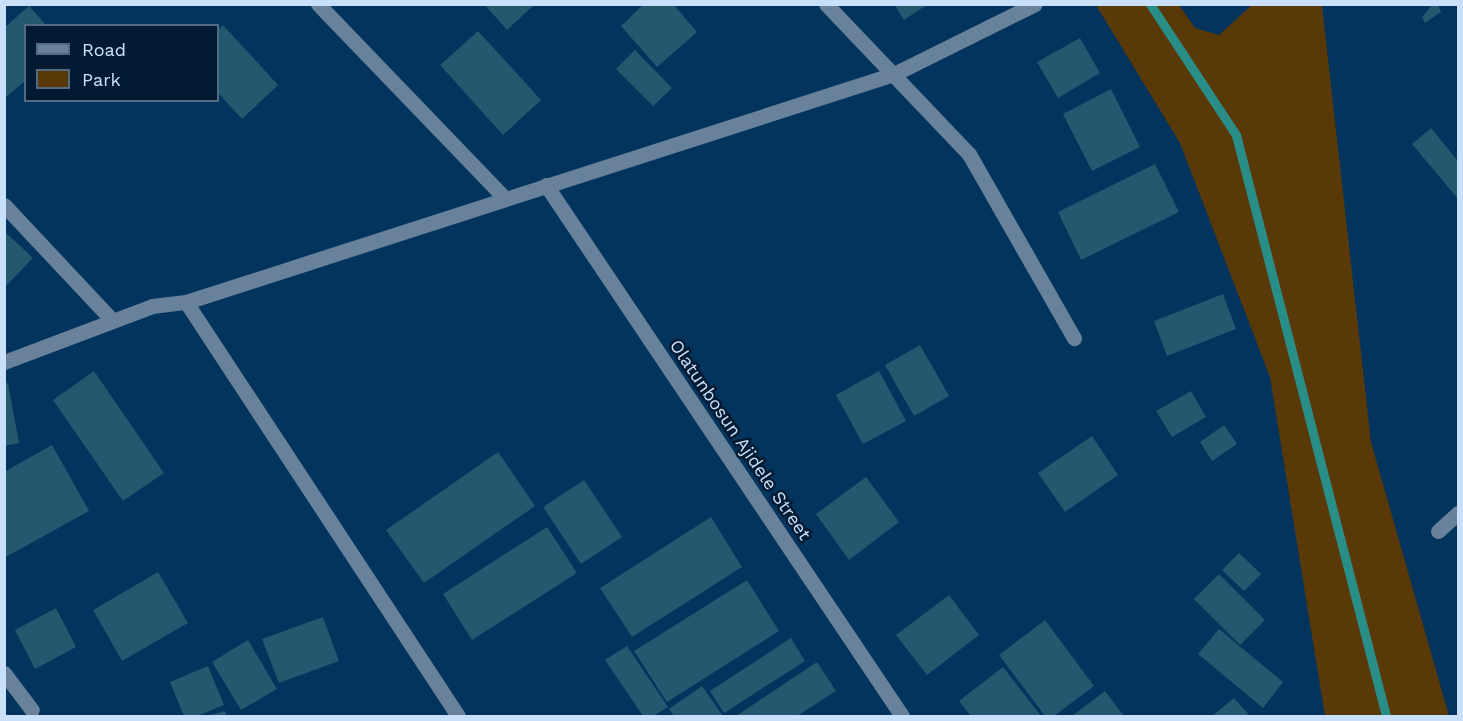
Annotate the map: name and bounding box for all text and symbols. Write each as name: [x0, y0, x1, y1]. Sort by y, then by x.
legend: [24, 24, 219, 102]
text: Road: [82, 39, 126, 60]
text: Park: [82, 69, 121, 90]
street label: Olatunbosun Ajidele Street: [665, 335, 815, 545]

